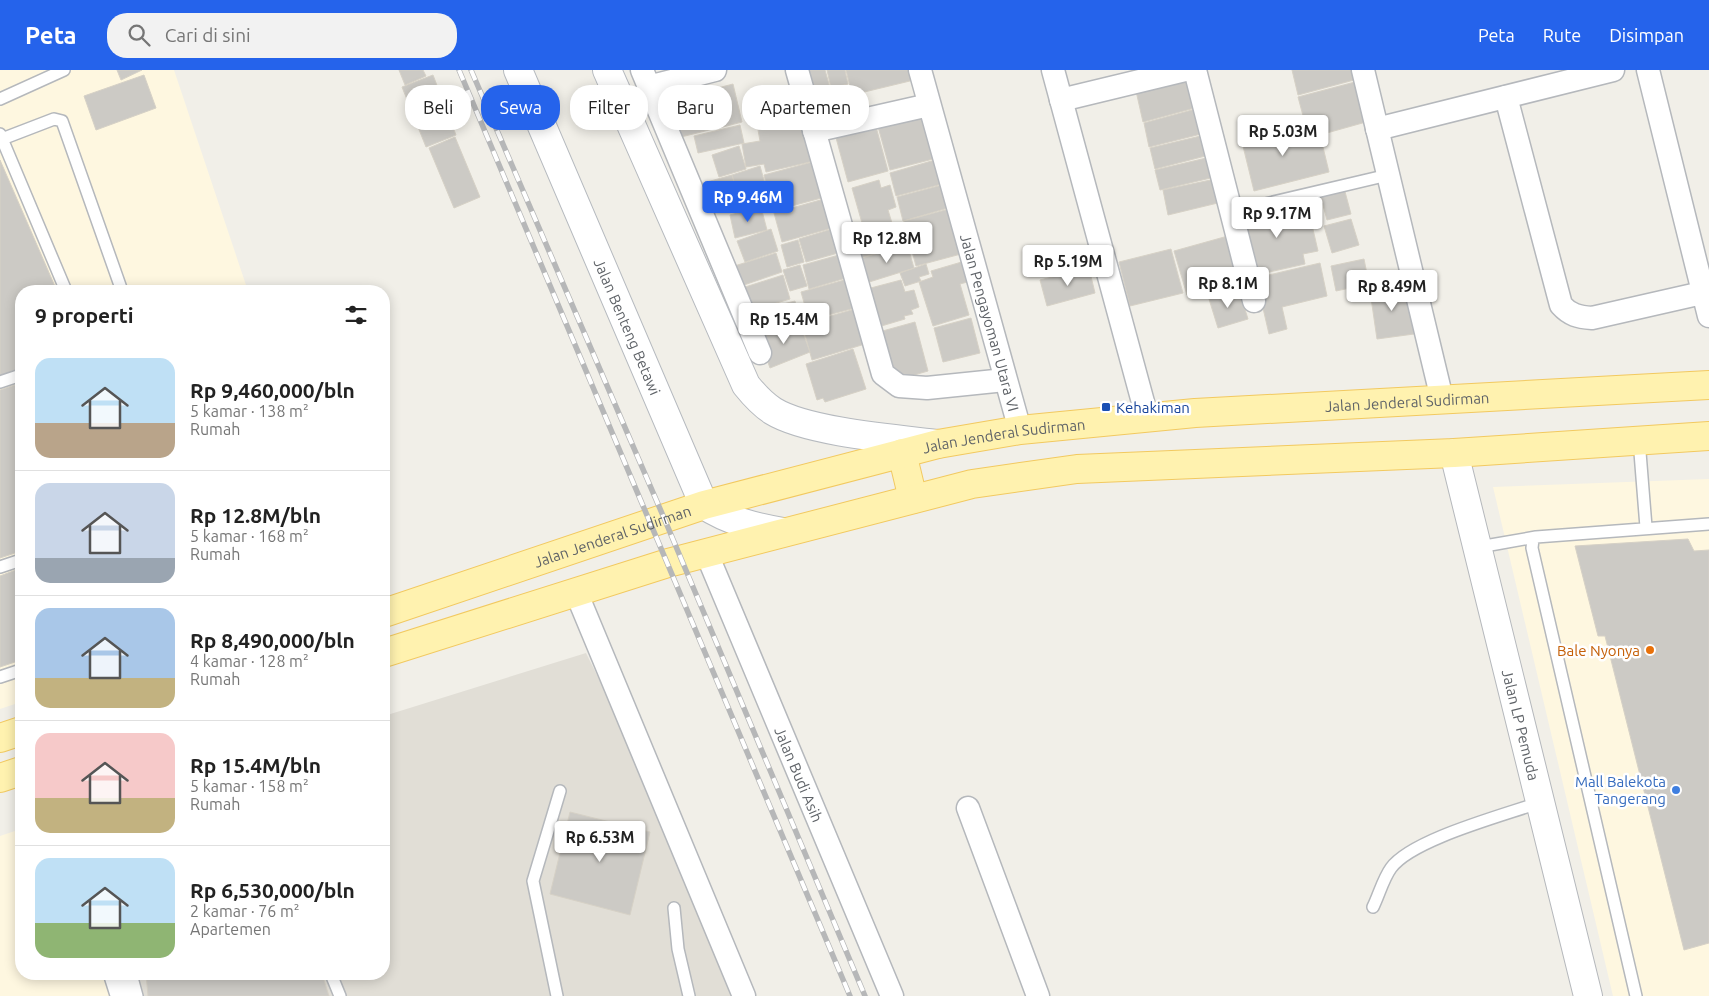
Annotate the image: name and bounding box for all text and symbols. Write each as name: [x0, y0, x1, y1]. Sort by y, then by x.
search box: [107, 13, 457, 58]
icon: search: [125, 21, 153, 49]
text: Peta: [25, 22, 77, 49]
text: Cari di sini: [165, 24, 251, 46]
text: Peta: [1478, 25, 1515, 45]
text: Rute: [1543, 25, 1581, 45]
text: Disimpan: [1609, 25, 1684, 45]
chip: Beli: [405, 85, 471, 130]
chip: Sewa: [481, 85, 560, 130]
chip: Filter: [570, 85, 648, 130]
chip: Baru: [658, 85, 732, 130]
chip: Apartemen: [742, 85, 869, 130]
pin: Rp 5.03M: [1231, 114, 1335, 157]
text: Rp 5.03M: [1248, 122, 1318, 140]
pin: Rp 9.46M: [696, 180, 800, 223]
text: Rp 9.46M: [713, 188, 783, 206]
pin: Rp 9.17M: [1225, 196, 1329, 239]
text: Rp 9.17M: [1242, 204, 1312, 222]
pin: Rp 12.8M: [835, 222, 939, 264]
text: Rp 12.8M: [852, 229, 922, 247]
street label: Jalan Pengayoman Utara VI: [957, 232, 1023, 413]
pin: Rp 5.19M: [1016, 244, 1120, 287]
text: Rp 5.19M: [1033, 252, 1103, 270]
street label: Jalan Benteng Betawi: [591, 256, 664, 397]
pin: Rp 8.1M: [1182, 266, 1274, 309]
pin: Rp 8.49M: [1340, 270, 1444, 312]
text: Rp 8.1M: [1198, 274, 1258, 292]
text: Rp 8.49M: [1357, 277, 1427, 295]
icon: filters: [342, 301, 370, 329]
pin: Rp 15.4M: [732, 302, 836, 345]
text: 9 properti: [35, 303, 134, 327]
text: Rp 15.4M: [749, 310, 819, 328]
icon: home: [75, 378, 135, 438]
text: Rp 9,460,000/bln: [190, 378, 355, 402]
street label: Jalan Jenderal Sudirman: [1324, 388, 1490, 414]
place label: Kehakiman: [1116, 399, 1190, 416]
marker: Kehakiman: [1100, 401, 1112, 413]
text: 5 kamar · 138 m²: [190, 402, 309, 420]
street label: Jalan Jenderal Sudirman: [920, 415, 1086, 456]
text: Rumah: [190, 420, 240, 438]
street label: Jalan Jenderal Sudirman: [532, 502, 693, 570]
icon: home: [75, 503, 135, 563]
text: Rp 12.8M/bln: [190, 503, 321, 527]
text: 5 kamar · 168 m²: [190, 527, 309, 545]
text: Rumah: [190, 545, 240, 563]
icon: home: [75, 628, 135, 688]
text: Rp 8,490,000/bln: [190, 628, 355, 652]
place label: Bale Nyonya: [1557, 642, 1640, 659]
marker: Bale Nyonya: [1644, 644, 1656, 656]
text: 4 kamar · 128 m²: [190, 652, 309, 670]
street label: Jalan LP Pemuda: [1499, 668, 1543, 782]
text: Rumah: [190, 670, 240, 688]
street label: Jalan Budi Asih: [772, 724, 827, 824]
icon: home: [75, 753, 135, 813]
text: Rp 15.4M/bln: [190, 753, 321, 777]
place label: Mall Balekota Tangerang: [1575, 773, 1666, 807]
text: 5 kamar · 158 m²: [190, 777, 309, 795]
marker: Mall Balekota Tangerang: [1670, 784, 1682, 796]
text: Rumah: [190, 795, 240, 813]
pin: Rp 6.53M: [548, 820, 652, 863]
text: Rp 6.53M: [565, 828, 635, 846]
icon: home: [75, 878, 135, 938]
text: Rp 6,530,000/bln: [190, 878, 355, 902]
text: 2 kamar · 76 m²: [190, 902, 300, 920]
text: Apartemen: [190, 920, 271, 938]

